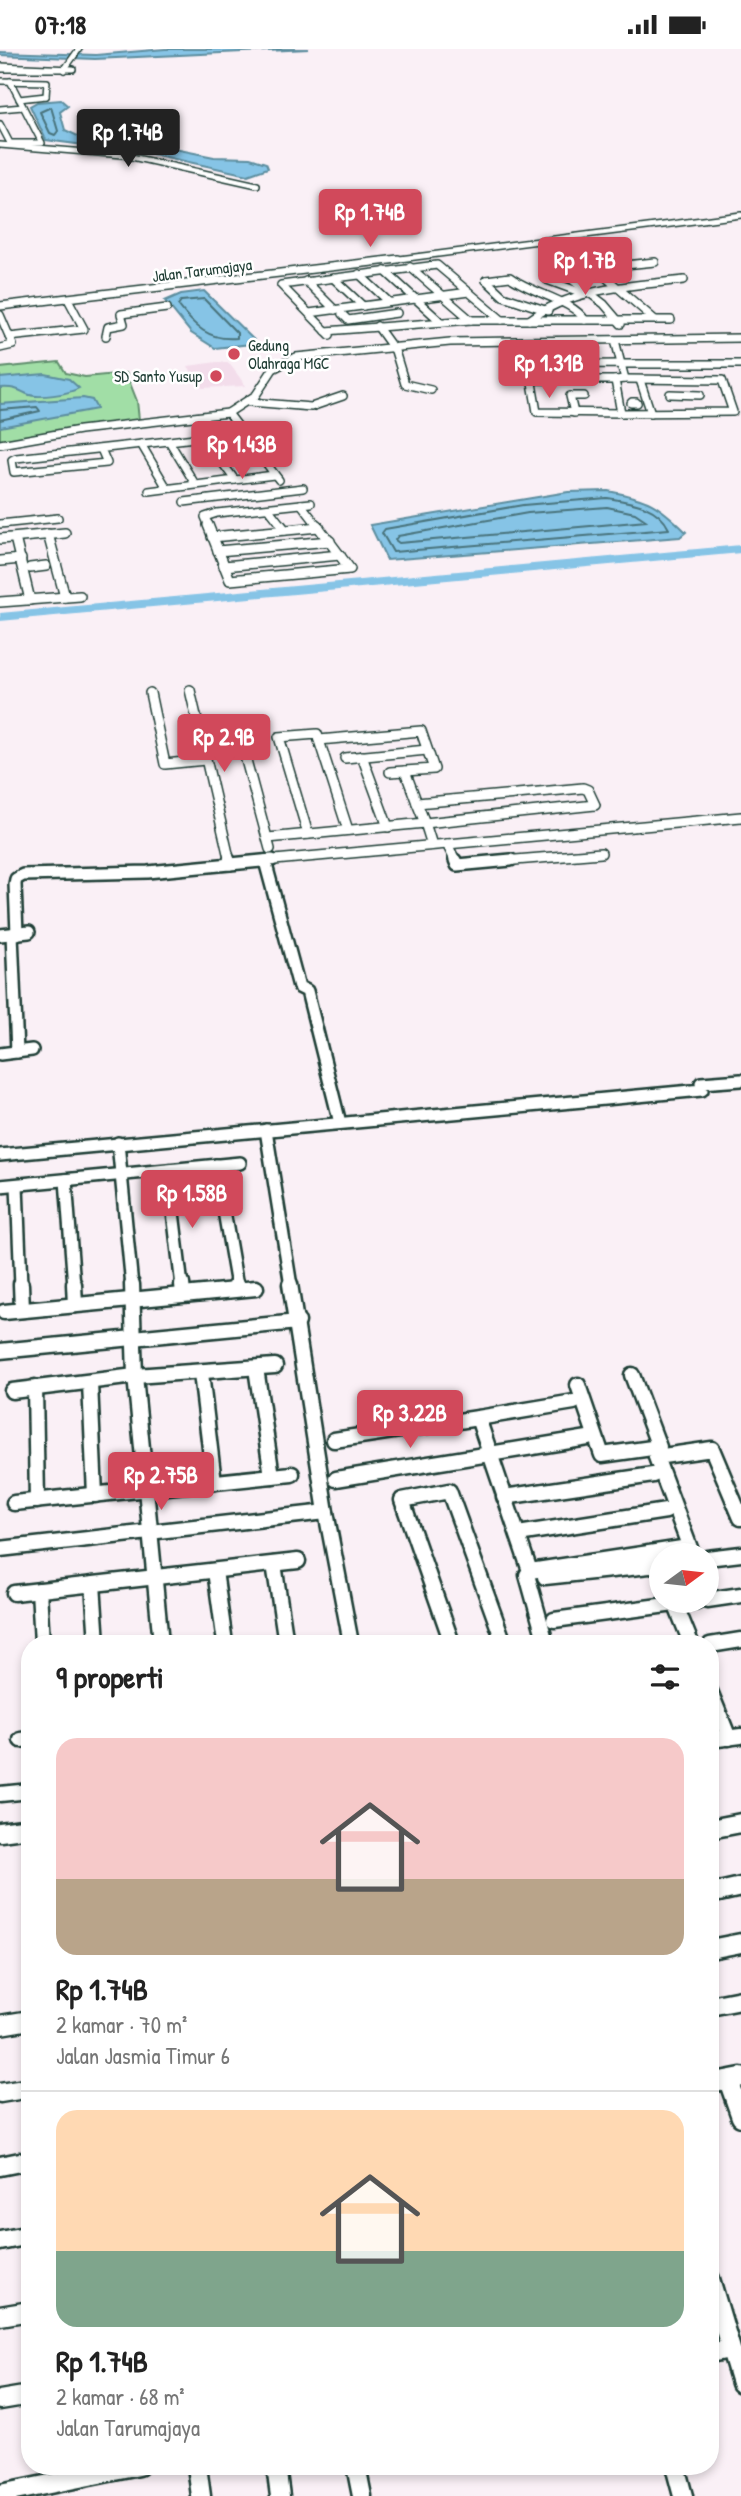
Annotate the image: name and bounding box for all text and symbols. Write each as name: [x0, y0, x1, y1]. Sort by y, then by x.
text: 07:18: [35, 7, 86, 42]
pin: Rp 1.74B: [56, 109, 200, 169]
text: Rp 1.74B: [93, 116, 163, 147]
pin: Rp 1.74B: [298, 189, 442, 249]
text: Rp 1.74B: [335, 196, 405, 227]
pin: Rp 1.7B: [520, 237, 650, 297]
text: Rp 1.7B: [554, 244, 616, 275]
street label: Jalan Tarumajaya: [151, 253, 253, 287]
place label: Gedung Olahraga MGC: [248, 334, 330, 374]
pin: Rp 1.31B: [477, 341, 621, 400]
marker: Gedung Olahraga MGC: [226, 346, 242, 362]
text: Rp 1.31B: [514, 347, 584, 378]
place label: SD Santo Yusup: [114, 365, 202, 387]
marker: SD Santo Yusup: [208, 368, 224, 384]
pin: Rp 1.43B: [170, 421, 314, 481]
text: Rp 1.43B: [207, 428, 277, 459]
pin: Rp 2.9B: [159, 715, 289, 774]
text: Rp 2.9B: [193, 721, 255, 752]
pin: Rp 1.58B: [120, 1171, 264, 1230]
text: Rp 1.58B: [157, 1177, 227, 1208]
pin: Rp 3.22B: [338, 1391, 482, 1450]
text: Rp 3.22B: [373, 1397, 447, 1428]
pin: Rp 2.75B: [89, 1453, 233, 1512]
text: Rp 2.75B: [124, 1459, 198, 1490]
north arrow: [649, 1543, 719, 1613]
map controls: [649, 1543, 719, 1613]
text: 9 properti: [56, 1657, 164, 1697]
icon: filters: [646, 1658, 684, 1696]
icon: home: [307, 1784, 433, 1910]
text: Rp 1.74B: [56, 1969, 148, 2009]
text: 2 kamar · 70 m²: [56, 2009, 187, 2040]
text: Jalan Jasmia Timur 6: [56, 2040, 230, 2071]
icon: home: [307, 2156, 433, 2282]
text: Rp 1.74B: [56, 2341, 148, 2381]
text: 2 kamar · 68 m²: [56, 2381, 185, 2412]
text: Jalan Tarumajaya: [56, 2412, 200, 2443]

